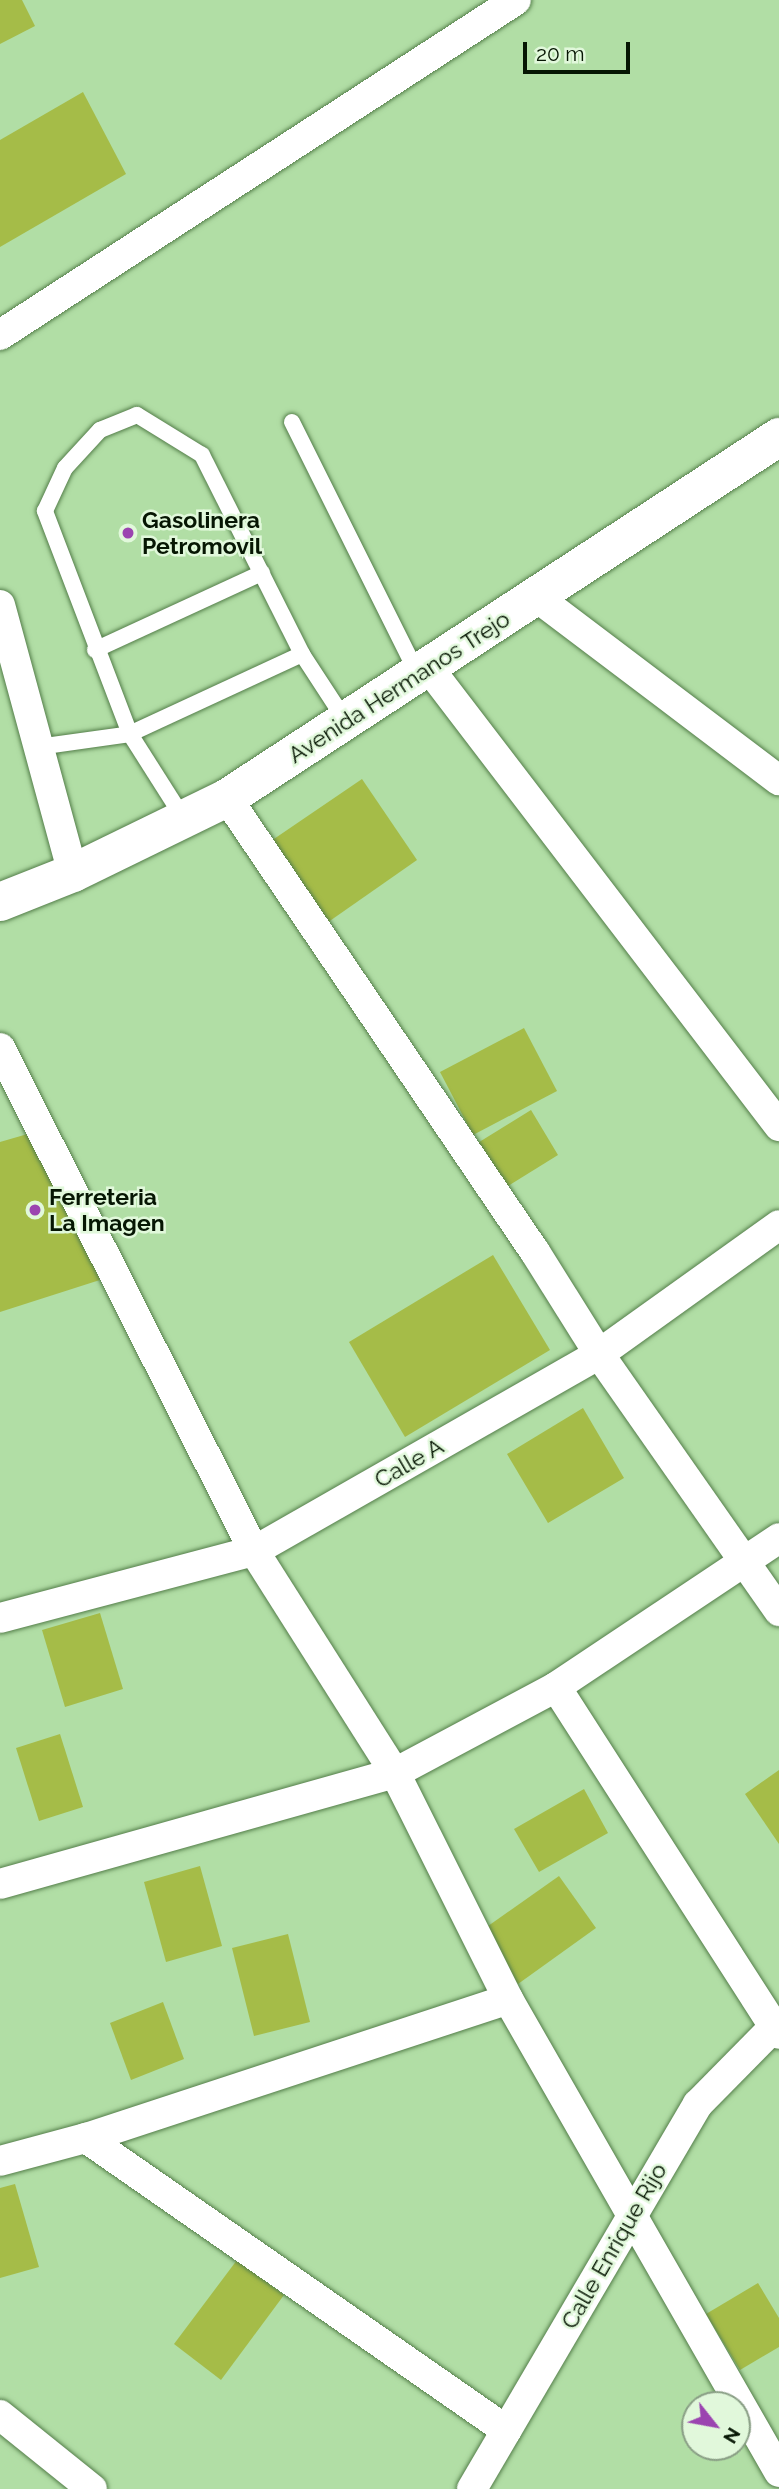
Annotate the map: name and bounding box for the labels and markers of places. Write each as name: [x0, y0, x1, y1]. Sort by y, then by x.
place label: Gasolinera Petromovil: [142, 506, 262, 560]
marker: Gasolinera Petromovil: [120, 525, 136, 541]
place label: Ferreteria La Imagen: [49, 1183, 165, 1237]
marker: Ferreteria La Imagen: [27, 1202, 43, 1218]

